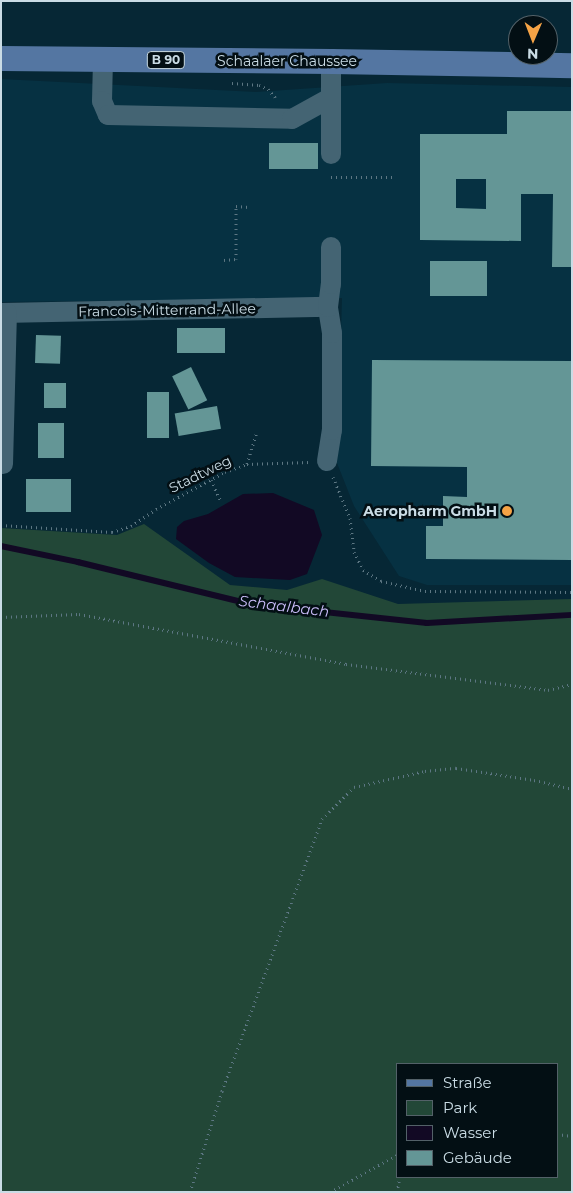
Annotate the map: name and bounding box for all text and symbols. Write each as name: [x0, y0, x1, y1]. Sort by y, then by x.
north arrow: [508, 15, 558, 65]
text: N: [527, 45, 539, 63]
road number: B 90: [146, 50, 186, 70]
street label: Schaalaer Chaussee: [217, 53, 357, 69]
street label: Francois-Mitterrand-Allee: [78, 300, 256, 320]
street label: Stadtweg: [166, 452, 234, 496]
place label: Aeropharm GmbH: [363, 503, 497, 519]
marker: Aeropharm GmbH: [501, 505, 513, 517]
water label: Schaalbach: [238, 592, 330, 620]
legend: [396, 1063, 558, 1178]
text: Straße: [443, 1073, 492, 1092]
text: Park: [443, 1098, 477, 1117]
text: Wasser: [443, 1123, 497, 1142]
text: Gebäude: [443, 1148, 512, 1167]

